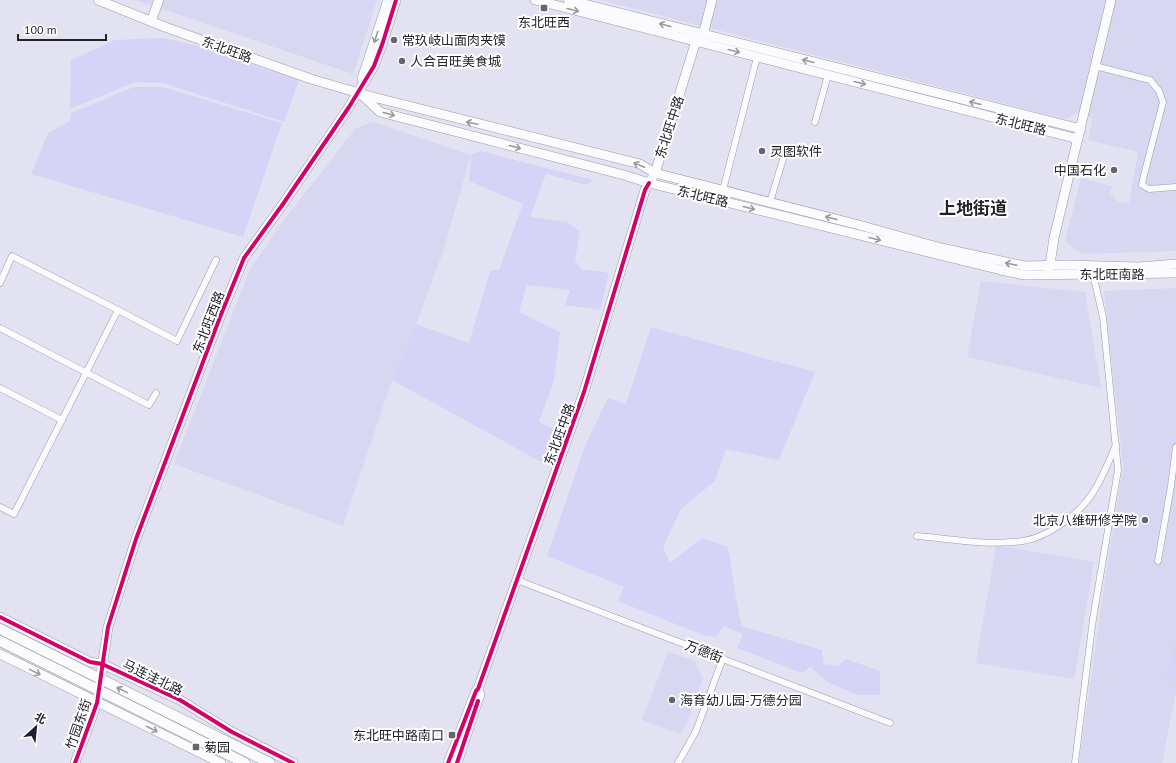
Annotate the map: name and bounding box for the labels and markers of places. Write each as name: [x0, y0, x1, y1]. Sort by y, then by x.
marker: 东北旺西: [539, 3, 549, 13]
place label: 东北旺西: [518, 14, 570, 31]
place label: 常玖岐山面肉夹馍: [402, 32, 506, 49]
marker: 常玖岐山面肉夹馍: [389, 35, 399, 45]
place label: 人合百旺美食城: [410, 53, 501, 70]
marker: 人合百旺美食城: [397, 56, 407, 66]
place label: 灵图软件: [770, 143, 822, 160]
marker: 灵图软件: [757, 146, 767, 156]
place label: 中国石化: [1054, 162, 1106, 179]
marker: 中国石化: [1109, 165, 1119, 175]
place label: 北京八维研修学院: [1033, 512, 1137, 529]
marker: 北京八维研修学院: [1140, 515, 1150, 525]
place label: 海育幼儿园-万德分园: [680, 692, 802, 709]
marker: 海育幼儿园-万德分园: [667, 695, 677, 705]
place label: 东北旺中路南口: [353, 727, 444, 744]
marker: 东北旺中路南口: [447, 730, 457, 740]
place label: 菊园: [204, 739, 230, 756]
marker: 菊园: [191, 742, 201, 752]

